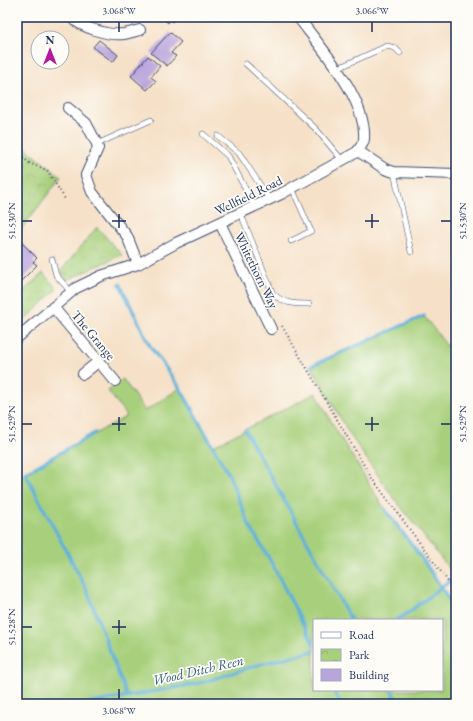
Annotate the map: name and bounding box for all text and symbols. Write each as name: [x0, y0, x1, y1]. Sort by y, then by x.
text: 3.068°W: [102, 4, 137, 17]
text: 3.066°W: [355, 4, 390, 17]
north arrow: [30, 30, 70, 70]
text: N: [46, 33, 55, 47]
street label: Wellfield Road: [212, 172, 285, 219]
text: 51.530°N: [5, 202, 18, 240]
text: 51.530°N: [456, 202, 469, 240]
street label: Whitethorn Way: [231, 229, 283, 312]
street label: The Grange: [68, 307, 119, 364]
text: 51.529°N: [5, 405, 18, 443]
text: 51.529°N: [456, 405, 469, 443]
text: 51.528°N: [5, 608, 18, 646]
legend: [313, 619, 443, 691]
text: Road: [349, 627, 375, 643]
text: Park: [349, 647, 370, 663]
water label: Wood Ditch Reen: [151, 651, 245, 689]
text: Building: [349, 667, 390, 683]
text: 3.068°W: [102, 704, 137, 717]

